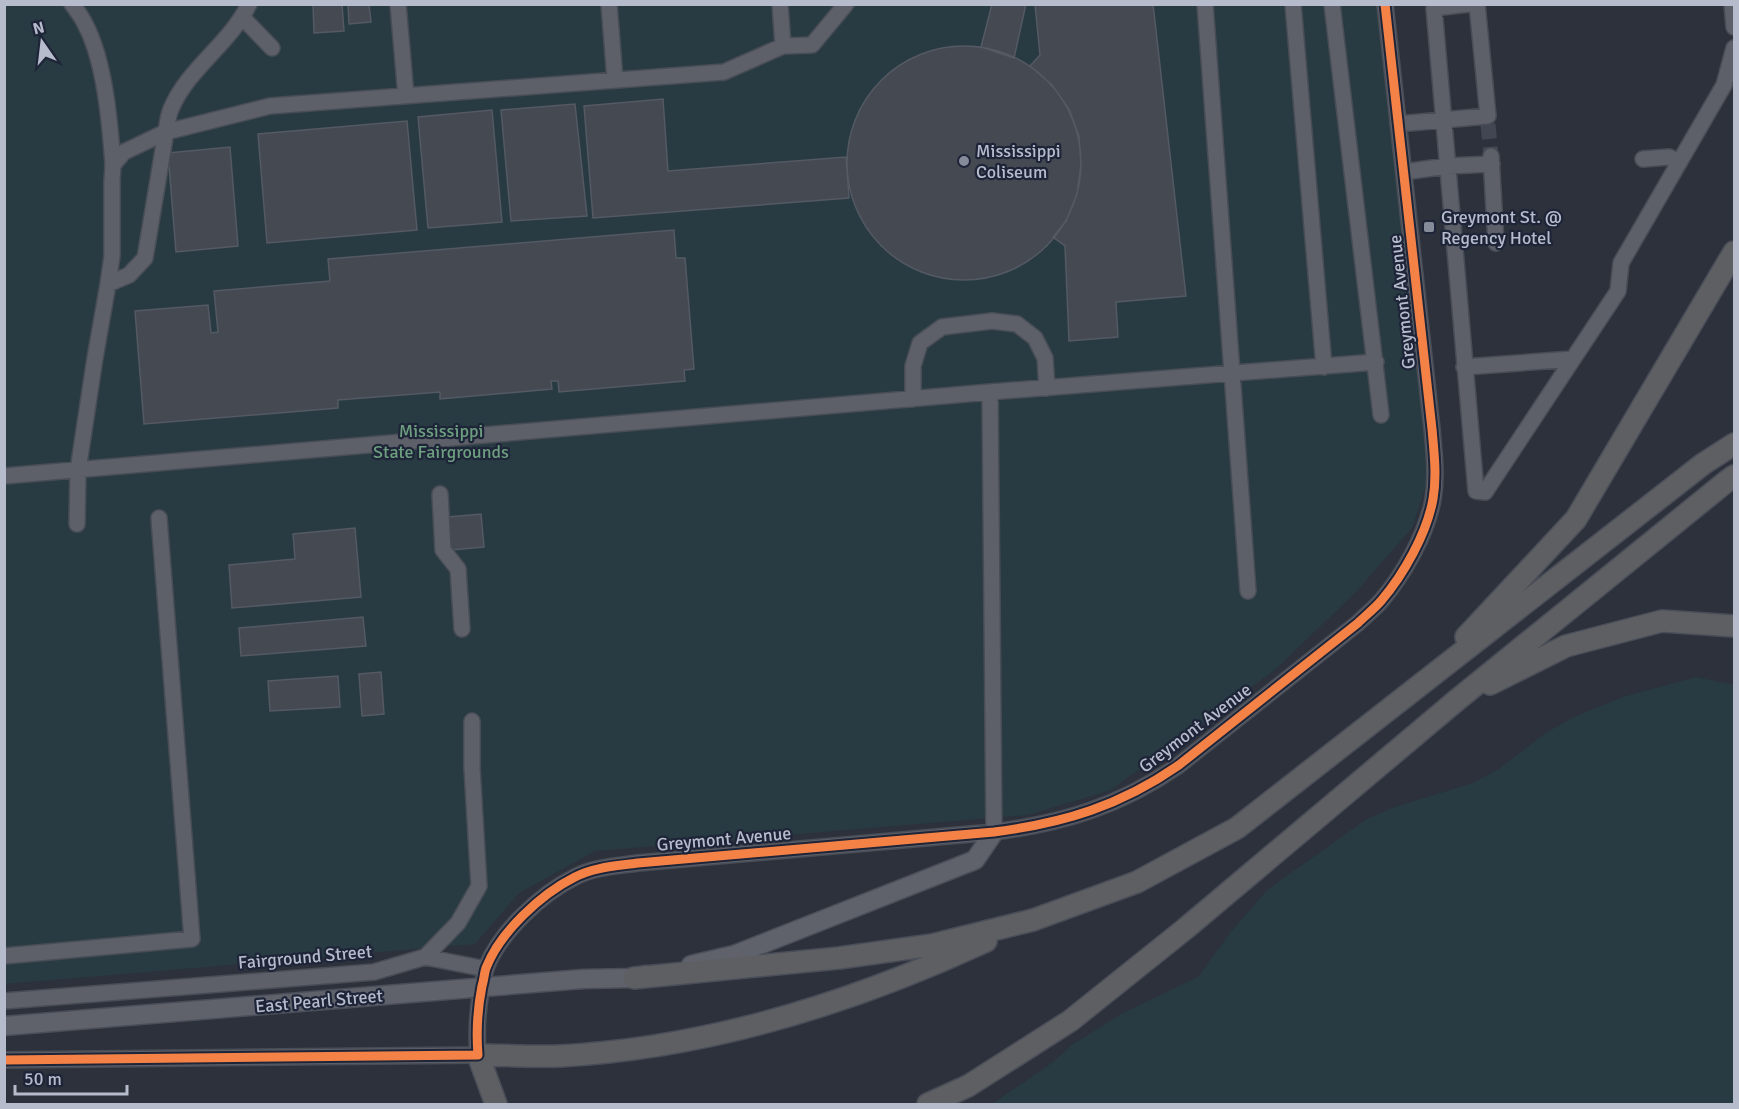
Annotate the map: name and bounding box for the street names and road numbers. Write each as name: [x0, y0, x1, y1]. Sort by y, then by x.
street label: Greymont Avenue: [1384, 234, 1420, 370]
street label: Greymont Avenue: [1134, 679, 1256, 777]
street label: Greymont Avenue: [656, 822, 792, 856]
street label: Fairground Street: [237, 940, 373, 974]
street label: East Pearl Street: [254, 984, 384, 1018]

